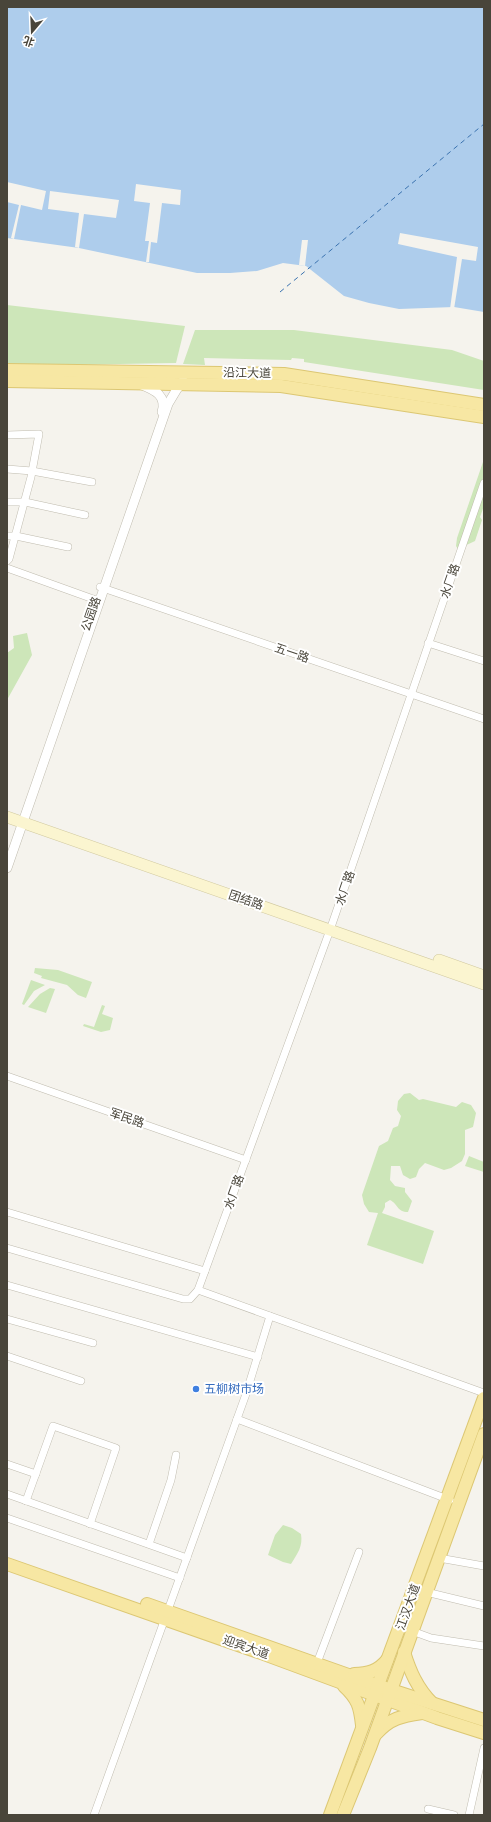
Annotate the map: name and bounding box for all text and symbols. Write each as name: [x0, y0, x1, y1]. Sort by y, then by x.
north arrow: [12, 12, 52, 52]
text: 北: [22, 34, 36, 48]
street label: 沿江大道: [223, 366, 271, 379]
street label: 水厂路: [438, 562, 462, 600]
street label: 公园路: [79, 595, 103, 633]
street label: 五一路: [273, 641, 311, 665]
street label: 水厂路: [333, 869, 357, 907]
street label: 团结路: [227, 888, 265, 912]
street label: 军民路: [108, 1106, 146, 1130]
street label: 水厂路: [221, 1173, 246, 1211]
place label: 五柳树市场: [204, 1382, 264, 1395]
marker: 五柳树市场: [191, 1384, 201, 1394]
street label: 江汉大道: [393, 1582, 422, 1632]
street label: 迎宾大道: [221, 1633, 271, 1660]

